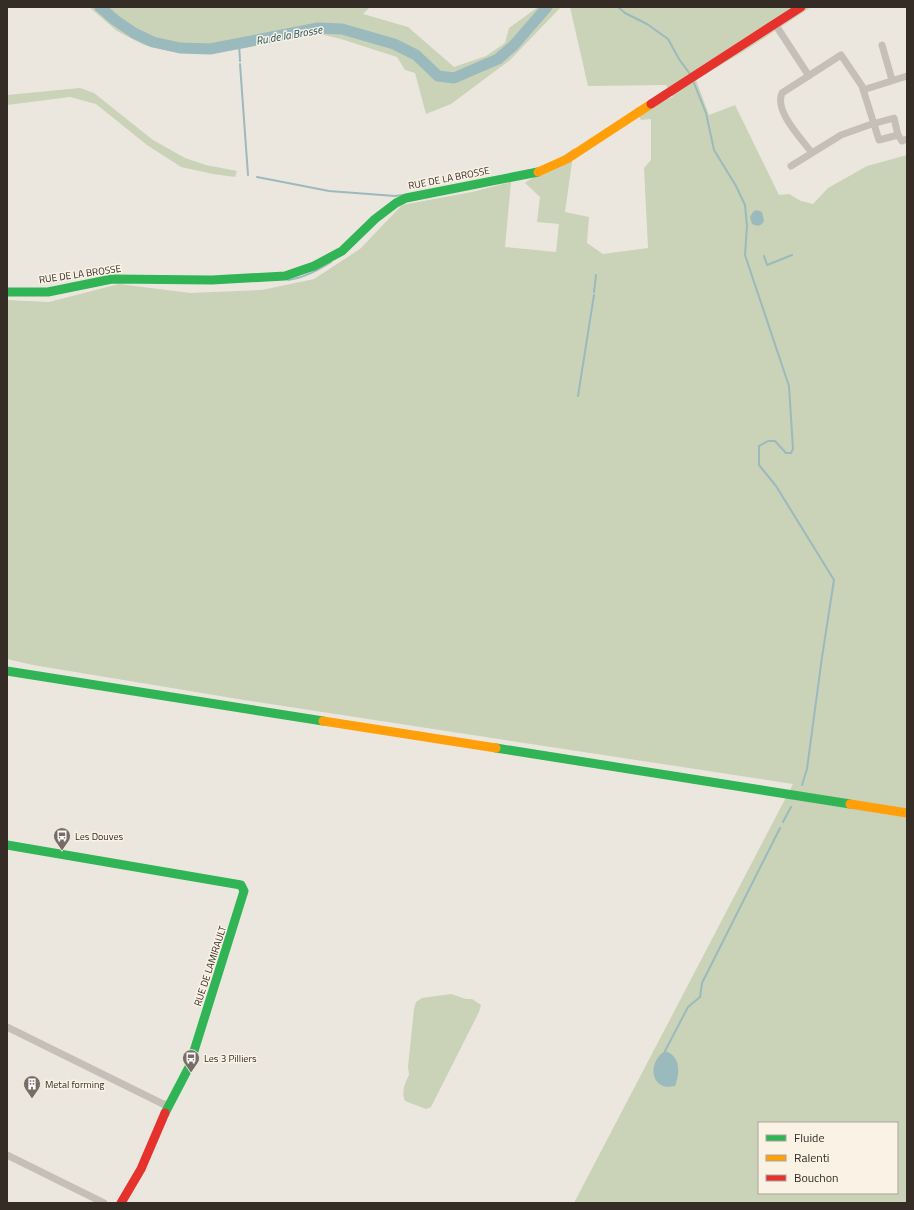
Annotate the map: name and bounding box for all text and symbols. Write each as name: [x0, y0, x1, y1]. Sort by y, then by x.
water label: Ru de la Brosse: [255, 21, 324, 49]
street label: RUE DE LA BROSSE: [407, 163, 492, 193]
street label: RUE DE LA BROSSE: [38, 261, 122, 287]
bus stop icon: Les Douves: [52, 826, 72, 851]
place label: Les Douves: [75, 829, 123, 844]
street label: RUE DE LAMIRAULT: [190, 923, 230, 1008]
bus stop icon: Les 3 Pilliers: [181, 1048, 201, 1073]
place label: Les 3 Pilliers: [204, 1051, 257, 1066]
building icon: Metal forming: [22, 1074, 42, 1099]
place label: Metal forming: [45, 1077, 104, 1092]
legend: [758, 1122, 898, 1194]
text: Fluide: [794, 1128, 825, 1147]
text: Ralenti: [794, 1148, 829, 1167]
text: Bouchon: [794, 1168, 839, 1187]

